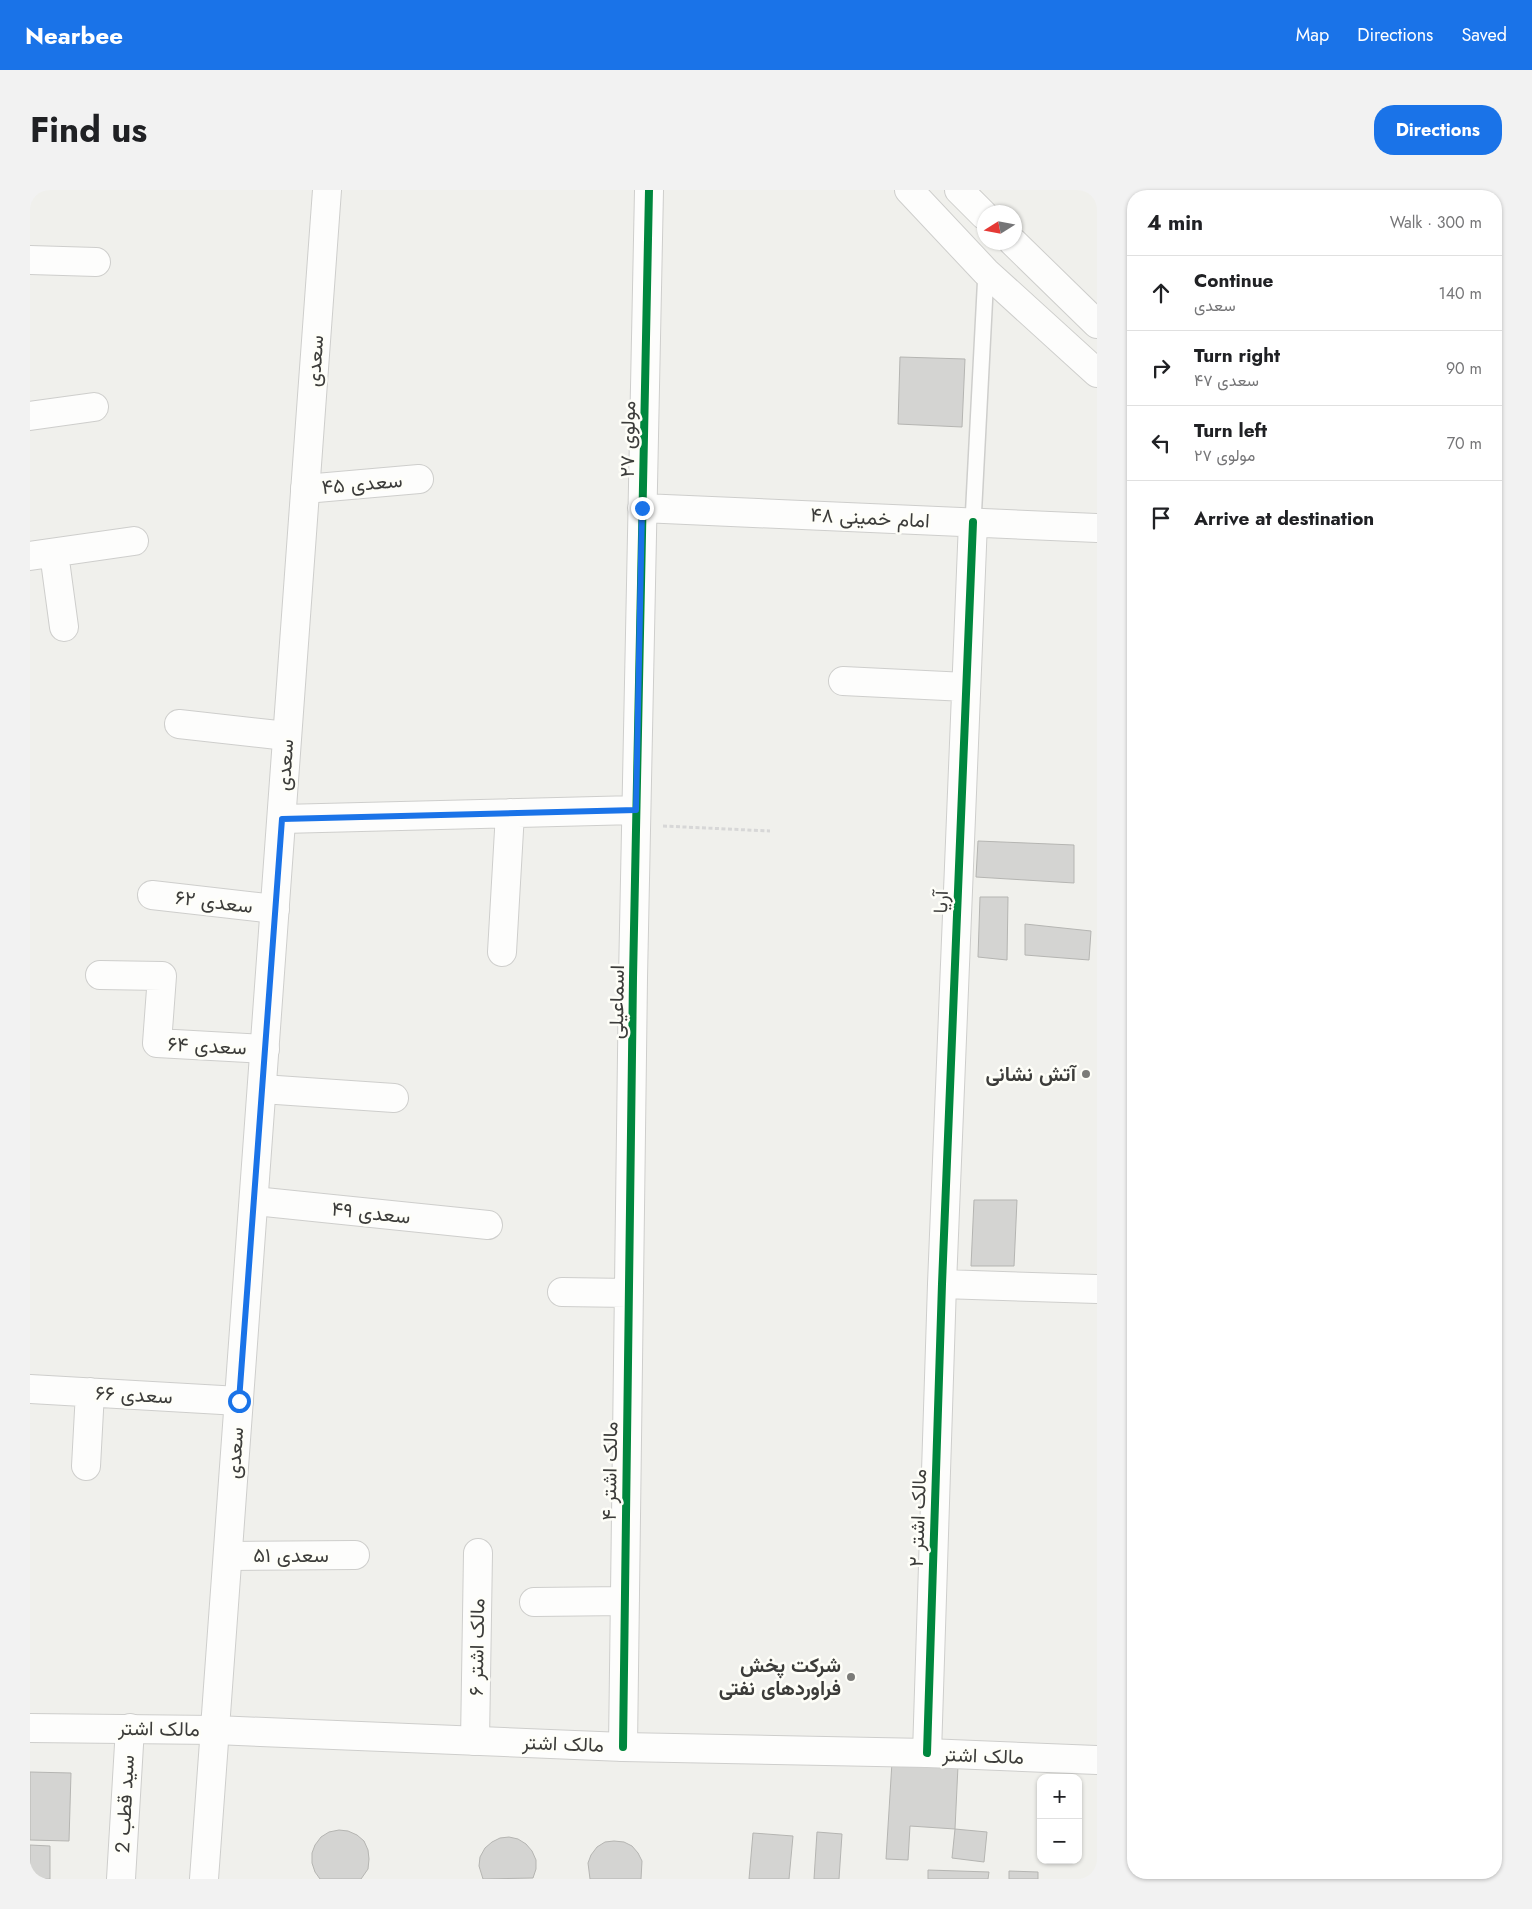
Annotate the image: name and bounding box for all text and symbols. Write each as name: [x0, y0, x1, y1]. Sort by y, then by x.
text: Nearbee: [25, 18, 123, 53]
text: Map: [1296, 22, 1329, 48]
text: Directions: [1357, 22, 1433, 48]
text: Saved: [1461, 22, 1507, 48]
text: Find us: [30, 105, 147, 155]
button: Directions: [1374, 105, 1502, 155]
north arrow: [977, 205, 1022, 250]
text: 4 min: [1147, 208, 1203, 238]
text: Walk · 300 m: [1390, 211, 1482, 234]
text: Continue: [1194, 267, 1273, 294]
icon: ahead: [1147, 279, 1175, 307]
text: 140 m: [1439, 282, 1482, 305]
text: سعدی: [1194, 294, 1236, 317]
street label: سعدی: [299, 334, 331, 388]
text: Turn right: [1194, 342, 1280, 369]
icon: right: [1147, 354, 1175, 382]
text: 90 m: [1446, 357, 1482, 380]
text: سعدی ۴۷: [1194, 369, 1259, 392]
street label: مولوی ۲۷: [613, 400, 643, 478]
text: Turn left: [1194, 417, 1267, 444]
icon: left: [1147, 429, 1175, 457]
text: 70 m: [1447, 432, 1482, 455]
text: مولوی ۲۷: [1194, 444, 1255, 467]
street label: سعدی ۴۵: [320, 466, 404, 502]
route end: [631, 497, 654, 520]
street label: امام خمینی ۴۸: [810, 500, 930, 536]
icon: arrive: [1147, 504, 1175, 532]
text: Arrive at destination: [1194, 505, 1374, 532]
street label: سعدی: [269, 738, 301, 792]
street label: سعدی ۶۲: [173, 883, 255, 921]
street label: آریا: [926, 889, 956, 914]
street label: اسماعیلی: [602, 965, 632, 1039]
street label: سعدی ۶۴: [167, 1029, 247, 1063]
place label: آتش نشانی: [986, 1060, 1078, 1089]
marker: آتش نشانی: [1080, 1068, 1092, 1080]
street label: سعدی ۴۹: [330, 1194, 412, 1232]
street label: سعدی ۶۶: [95, 1378, 173, 1412]
route start: [228, 1390, 251, 1413]
street label: مالک اشتر ۴: [595, 1421, 625, 1521]
street label: سعدی: [219, 1426, 251, 1480]
street label: مالک اشتر ۲: [902, 1468, 934, 1568]
street label: سعدی ۵۱: [253, 1541, 329, 1570]
street label: مالک اشتر ۶: [462, 1598, 492, 1696]
place label: شرکت پخش فراوردهای نفتی: [719, 1651, 841, 1703]
marker: شرکت پخش فراوردهای نفتی: [845, 1671, 857, 1683]
street label: مالک اشتر: [117, 1714, 200, 1744]
street label: مالک اشتر: [521, 1728, 604, 1760]
street label: مالک اشتر: [941, 1740, 1024, 1772]
street label: سید قطب 2: [108, 1754, 142, 1854]
map controls: [1037, 1774, 1082, 1864]
button: +: [1037, 1774, 1082, 1819]
button: −: [1037, 1819, 1082, 1864]

